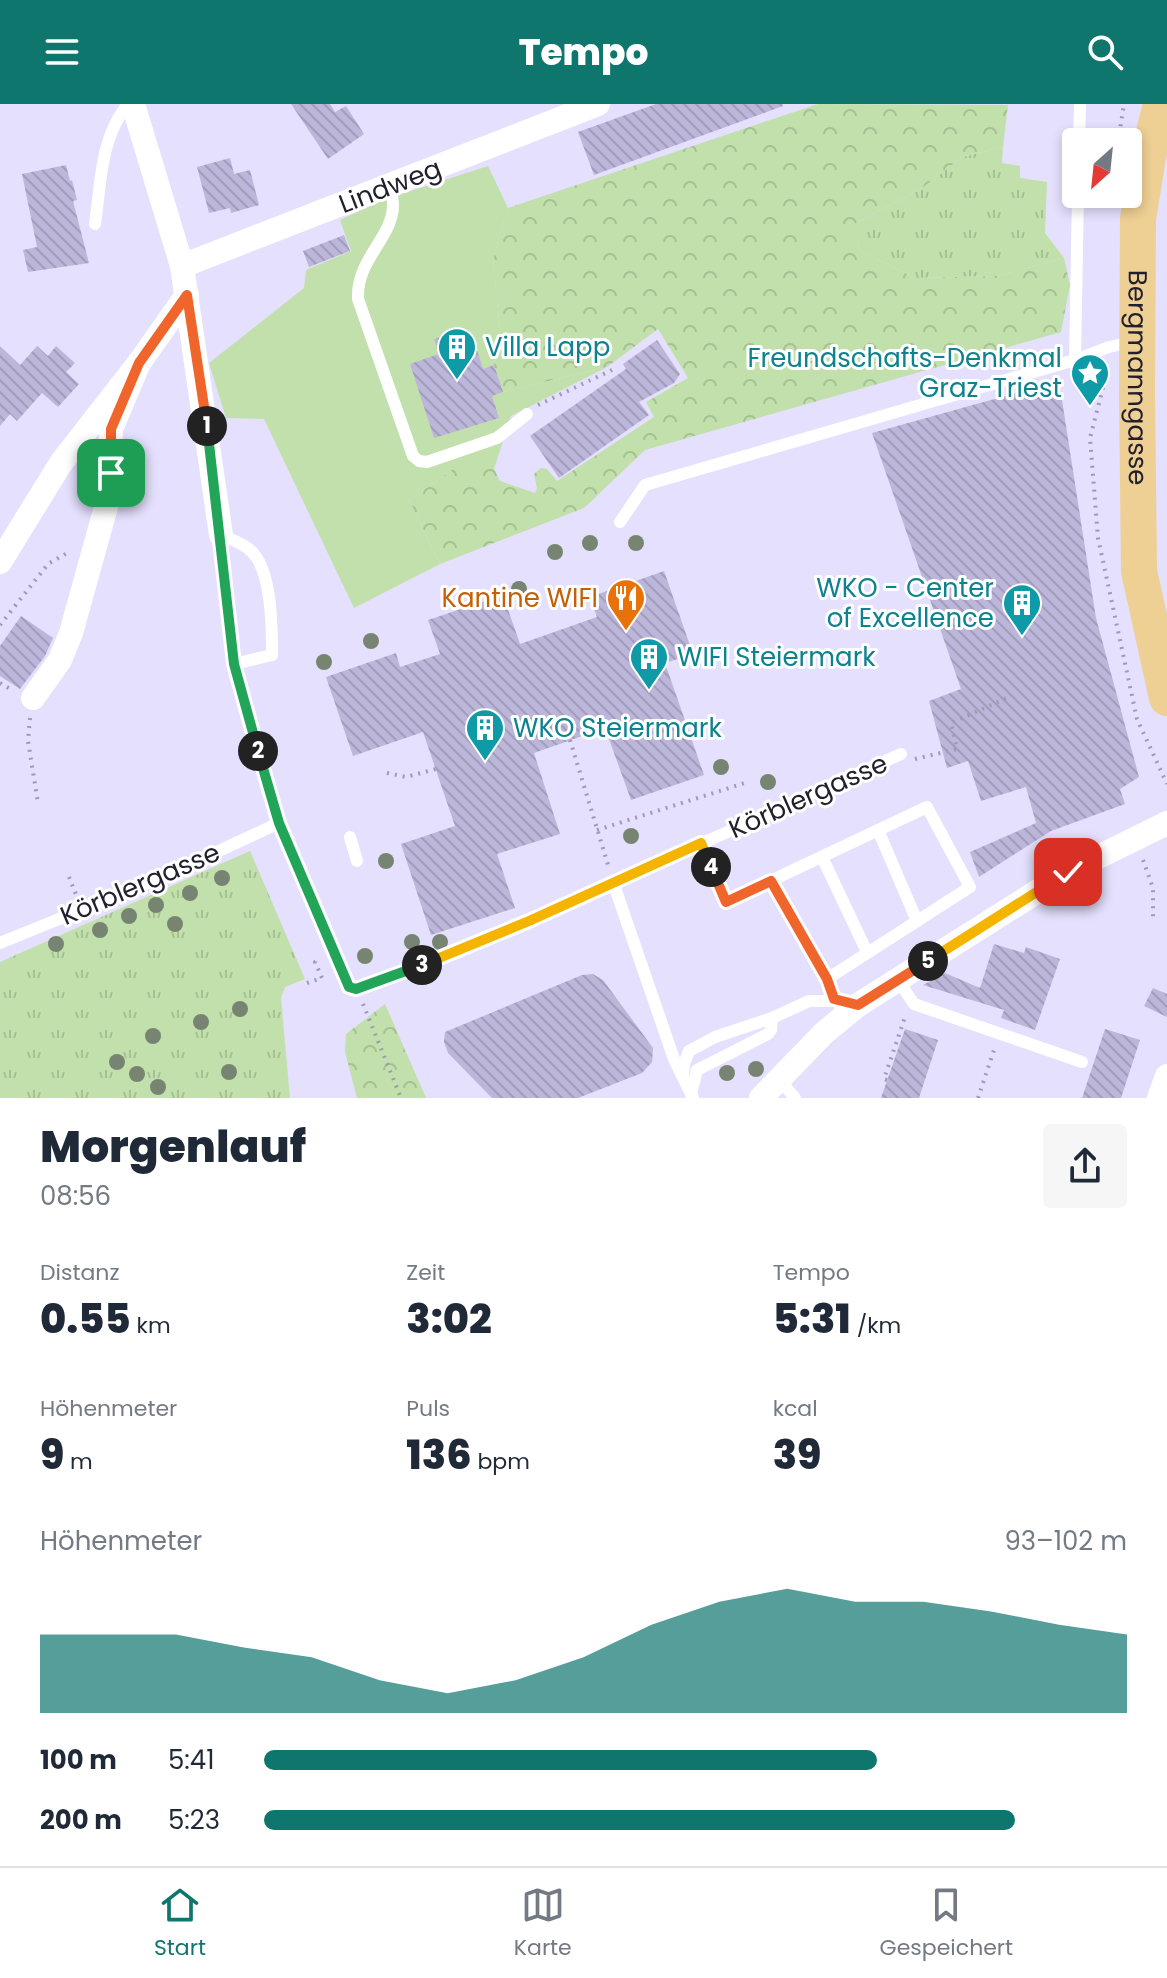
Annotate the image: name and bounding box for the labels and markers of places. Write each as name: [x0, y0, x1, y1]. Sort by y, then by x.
building icon: Villa Lapp: [436, 326, 478, 381]
place label: Villa Lapp: [485, 329, 610, 365]
place label: Freundschafts-Denkmal Graz-Triest: [747, 340, 1062, 406]
place icon: Freundschafts-Denkmal Graz-Triest: [1069, 352, 1111, 407]
pin: 1: [187, 406, 227, 446]
pin: [77, 439, 145, 507]
place label: WKO - Center of Excellence: [816, 570, 994, 636]
restaurant icon: Kantine WIFI: [605, 577, 647, 632]
place label: Kantine WIFI: [441, 580, 598, 616]
building icon: WKO - Center of Excellence: [1001, 582, 1043, 637]
building icon: WIFI Steiermark: [628, 636, 670, 691]
place label: WIFI Steiermark: [677, 639, 876, 675]
building icon: WKO Steiermark: [464, 707, 506, 762]
place label: WKO Steiermark: [513, 710, 722, 746]
pin: 2: [238, 731, 278, 771]
pin: [1034, 838, 1102, 906]
pin: 4: [691, 847, 731, 887]
pin: 5: [908, 941, 948, 981]
pin: 3: [402, 945, 442, 985]

